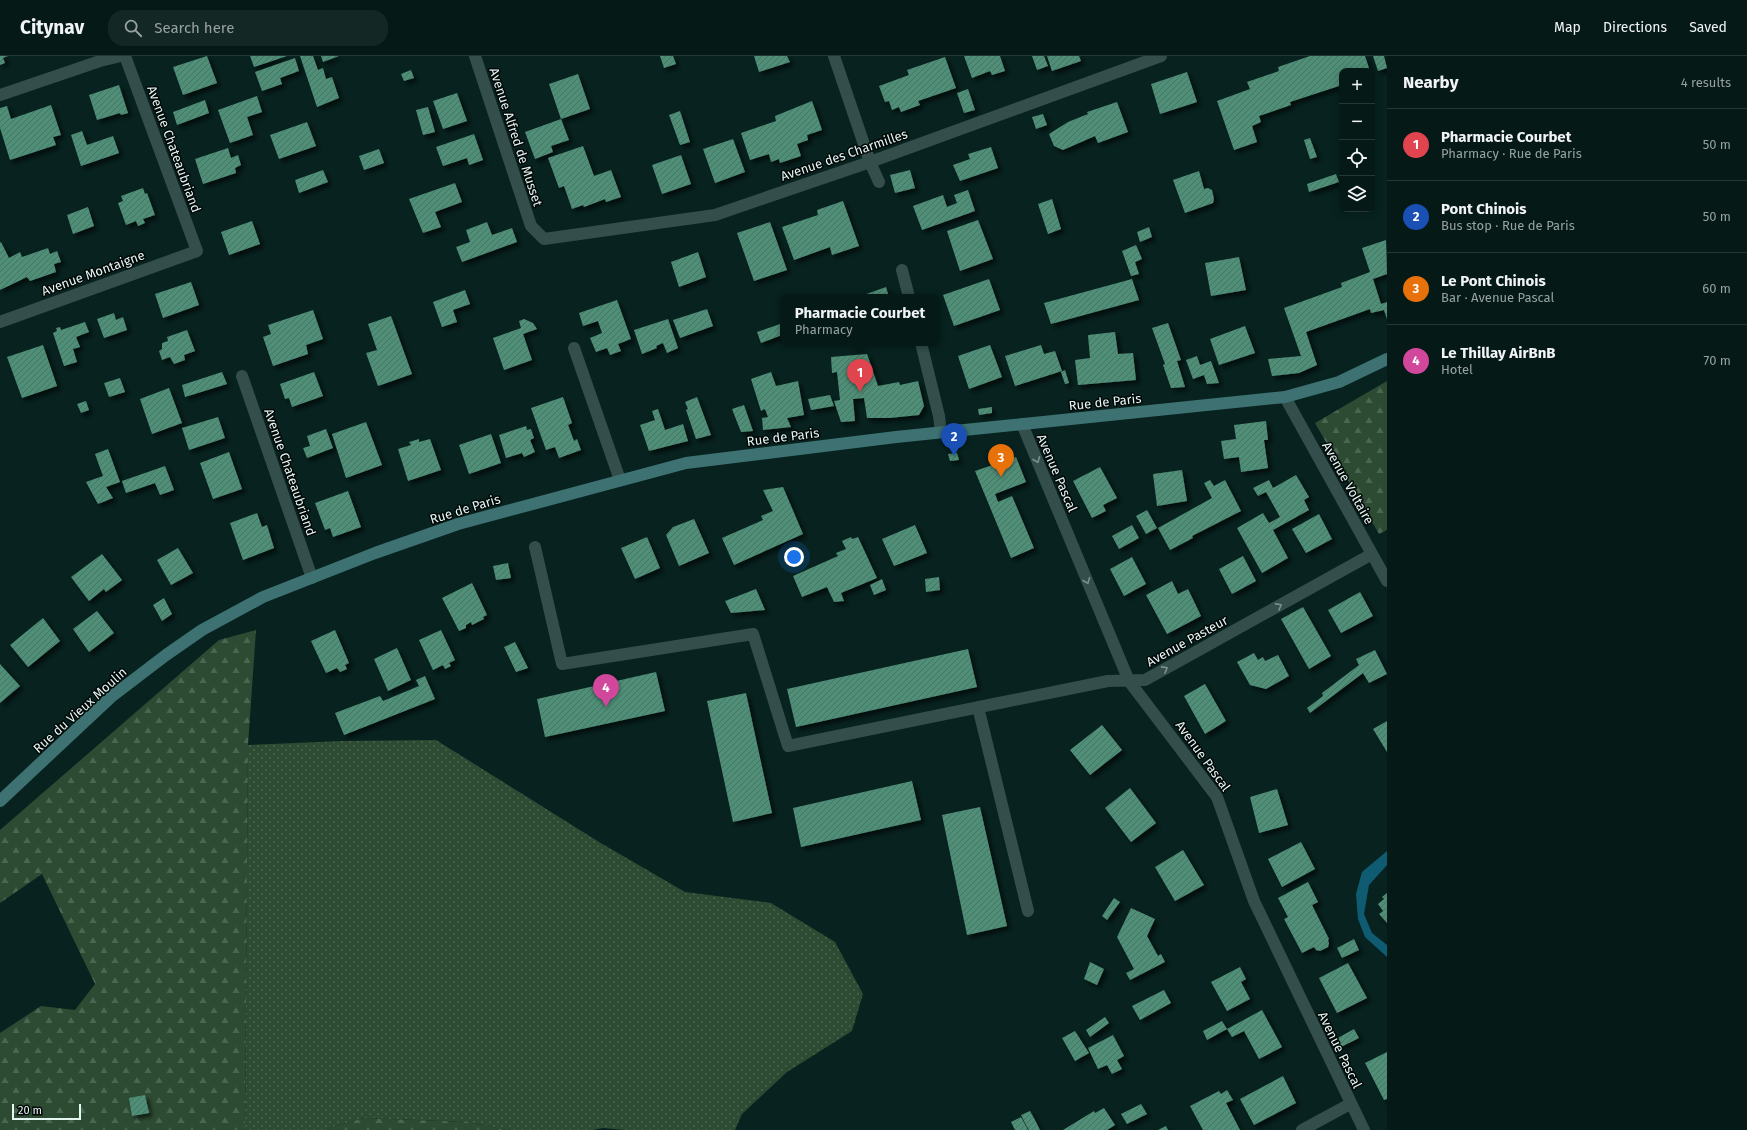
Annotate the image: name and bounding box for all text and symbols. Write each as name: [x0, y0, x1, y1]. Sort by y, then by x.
search box: [108, 10, 388, 46]
text: Citynav: [20, 16, 84, 39]
icon: search: [122, 17, 144, 39]
text: Search here: [154, 19, 234, 37]
text: Map: [1554, 19, 1581, 36]
text: Directions: [1603, 19, 1667, 36]
text: Saved: [1689, 19, 1727, 36]
street label: Avenue Alfred de Musset: [486, 66, 546, 209]
map controls: [1339, 68, 1375, 212]
button: +: [1339, 68, 1375, 104]
text: Nearby: [1403, 72, 1458, 93]
text: 4 results: [1681, 75, 1731, 90]
street label: Avenue Chateaubriand: [144, 84, 204, 214]
button: −: [1339, 104, 1375, 140]
street label: Avenue des Charmilles: [779, 126, 909, 184]
text: Pharmacie Courbet: [1441, 128, 1571, 146]
text: 1: [1413, 137, 1419, 152]
text: 50 m: [1703, 137, 1731, 152]
button: locate: [1339, 140, 1375, 176]
text: Pharmacy · Rue de Paris: [1441, 146, 1582, 161]
button: layers: [1339, 176, 1375, 212]
text: Pont Chinois: [1441, 200, 1527, 218]
text: 2: [1413, 209, 1419, 224]
text: 50 m: [1703, 209, 1731, 224]
text: Bus stop · Rue de Paris: [1441, 218, 1575, 233]
street label: Avenue Montaigne: [39, 247, 147, 299]
text: Le Pont Chinois: [1441, 272, 1546, 290]
text: 3: [1413, 281, 1419, 296]
text: 60 m: [1702, 281, 1731, 296]
text: Bar · Avenue Pascal: [1441, 290, 1554, 305]
popup: [780, 294, 940, 346]
text: Pharmacie Courbet: [795, 304, 925, 322]
text: Pharmacy: [795, 322, 853, 337]
text: Le Thillay AirBnB: [1441, 344, 1556, 362]
text: 4: [1412, 353, 1420, 368]
text: 70 m: [1704, 353, 1731, 368]
pin: 1: [847, 359, 873, 392]
text: Hotel: [1441, 362, 1473, 377]
street label: Rue de Paris: [1068, 391, 1142, 413]
street label: Avenue Chateaubriand: [261, 406, 319, 538]
pin: 2: [941, 423, 967, 456]
street label: Rue de Paris: [746, 425, 820, 449]
street label: Avenue Pascal: [1034, 432, 1080, 514]
street label: Avenue Voltaire: [1319, 439, 1377, 527]
pin: 3: [988, 444, 1014, 477]
one-way arrow: [1033, 457, 1041, 464]
street label: Rue de Paris: [428, 491, 502, 527]
your location: [784, 547, 804, 567]
one-way arrow: [1082, 576, 1090, 584]
one-way arrow: [1275, 603, 1282, 610]
street label: Avenue Pasteur: [1144, 612, 1230, 670]
street label: Rue du Vieux Moulin: [30, 664, 130, 756]
one-way arrow: [1161, 666, 1168, 673]
pin: 4: [593, 674, 619, 707]
street label: Avenue Pascal: [1172, 718, 1234, 794]
street label: Avenue Pascal: [1315, 1009, 1365, 1091]
scale bar: [12, 1102, 81, 1121]
text: 20 m: [18, 1104, 42, 1117]

